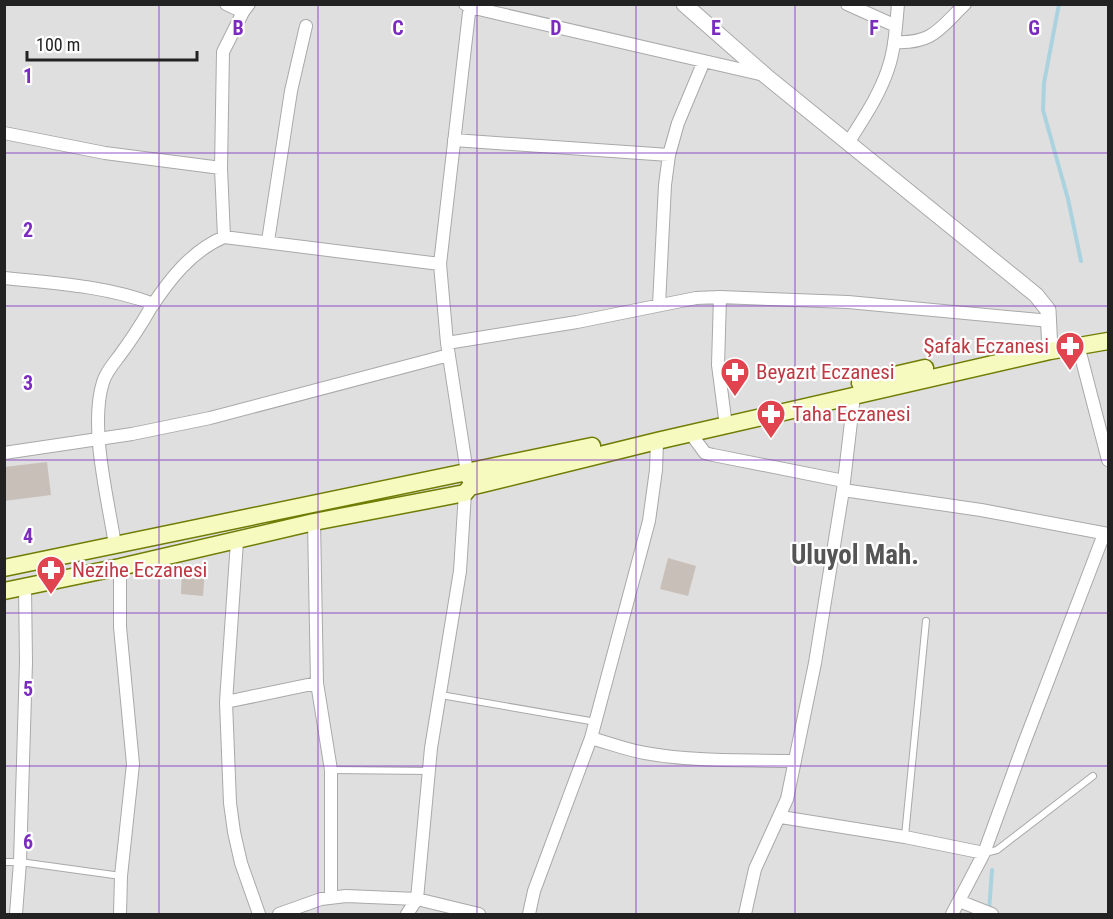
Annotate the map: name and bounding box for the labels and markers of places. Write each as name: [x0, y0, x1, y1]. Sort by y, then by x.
pharmacy icon: Şafak Eczanesi: [1054, 330, 1086, 372]
place label: Şafak Eczanesi: [923, 334, 1049, 358]
pharmacy icon: Beyazıt Eczanesi: [719, 356, 751, 398]
place label: Beyazıt Eczanesi: [756, 360, 895, 384]
pharmacy icon: Taha Eczanesi: [755, 398, 787, 440]
place label: Taha Eczanesi: [792, 402, 910, 426]
pharmacy icon: Nezihe Eczanesi: [35, 554, 67, 596]
place label: Nezihe Eczanesi: [72, 558, 207, 582]

